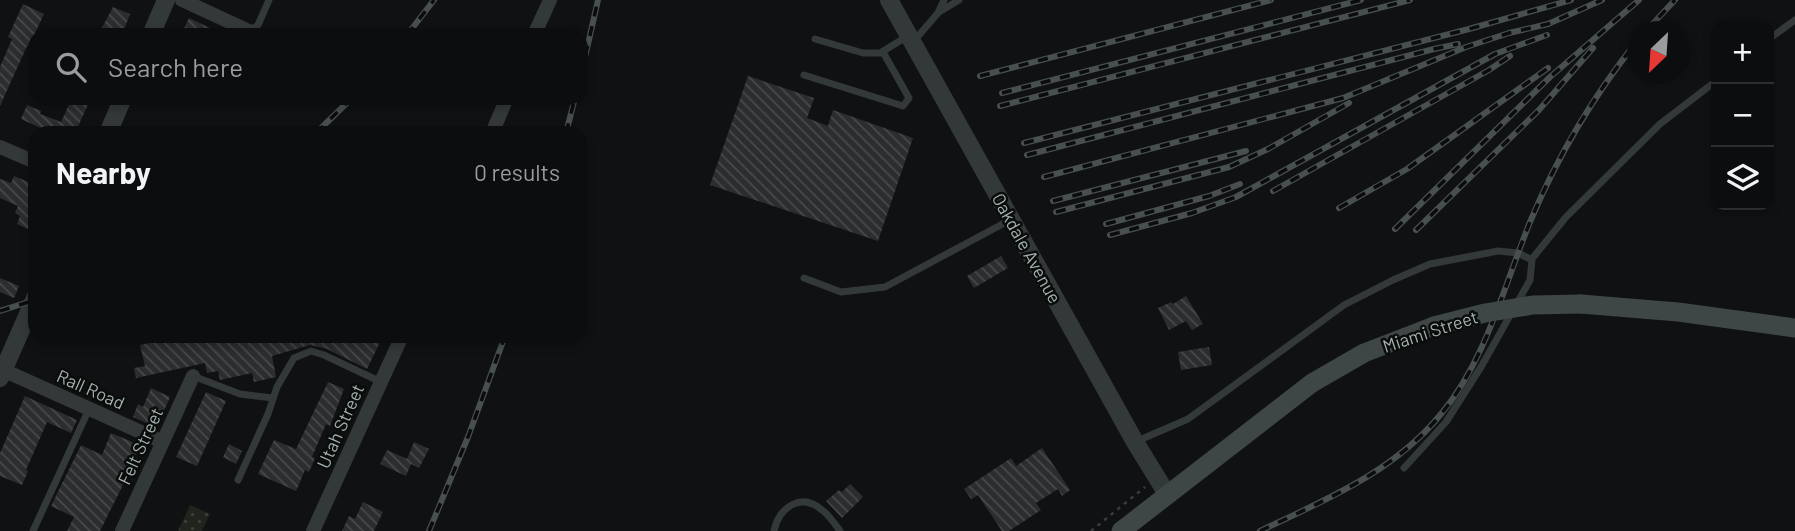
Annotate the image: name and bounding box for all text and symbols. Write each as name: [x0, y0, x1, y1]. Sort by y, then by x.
north arrow: [1627, 21, 1690, 84]
map controls: [1711, 21, 1774, 210]
button: +: [1711, 21, 1774, 84]
search box: [28, 28, 588, 105]
icon: search: [52, 48, 90, 86]
text: Search here: [108, 51, 243, 82]
button: −: [1711, 84, 1774, 147]
button: layers: [1711, 147, 1774, 210]
text: Nearby: [56, 154, 151, 190]
text: 0 results: [474, 158, 560, 186]
street label: Oakdale Avenue: [988, 189, 1066, 307]
street label: Miami Street: [1380, 305, 1480, 357]
street label: Rall Road: [54, 364, 128, 414]
street label: Utah Street: [312, 380, 368, 472]
street label: Felt Street: [113, 404, 167, 488]

